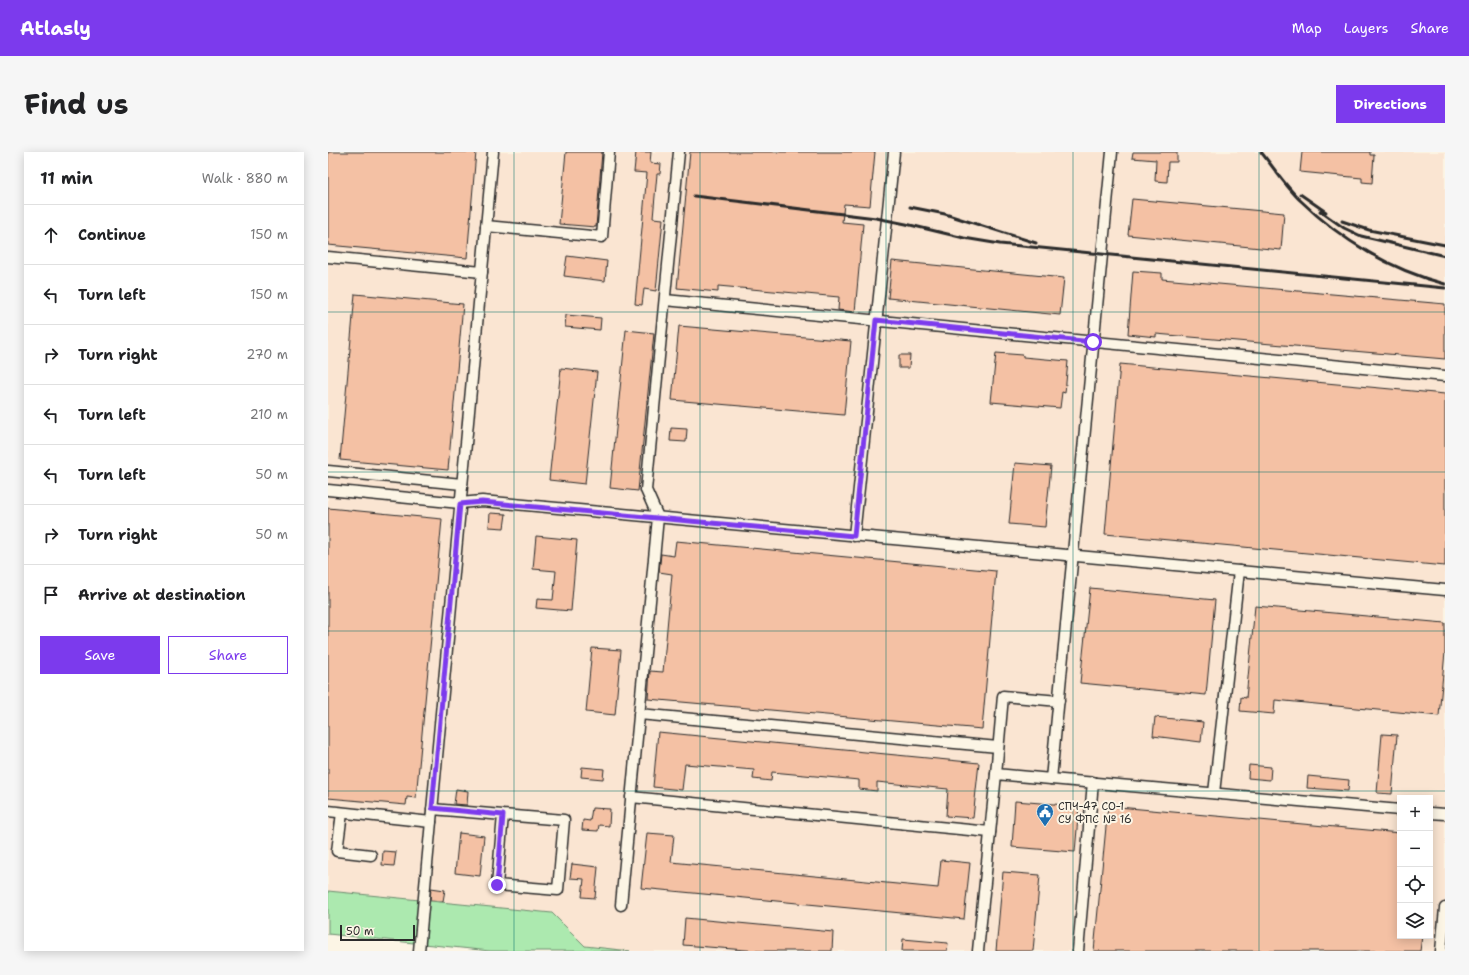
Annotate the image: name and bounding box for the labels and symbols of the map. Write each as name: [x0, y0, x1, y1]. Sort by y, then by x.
route start: [1084, 333, 1102, 351]
place label: СПЧ-47 СО-1 СУ ФПС № 16: [1058, 799, 1132, 827]
public building icon: СПЧ-47 СО-1 СУ ФПС № 16: [1035, 802, 1055, 827]
route end: [488, 876, 506, 894]
scale bar: [340, 923, 415, 942]

